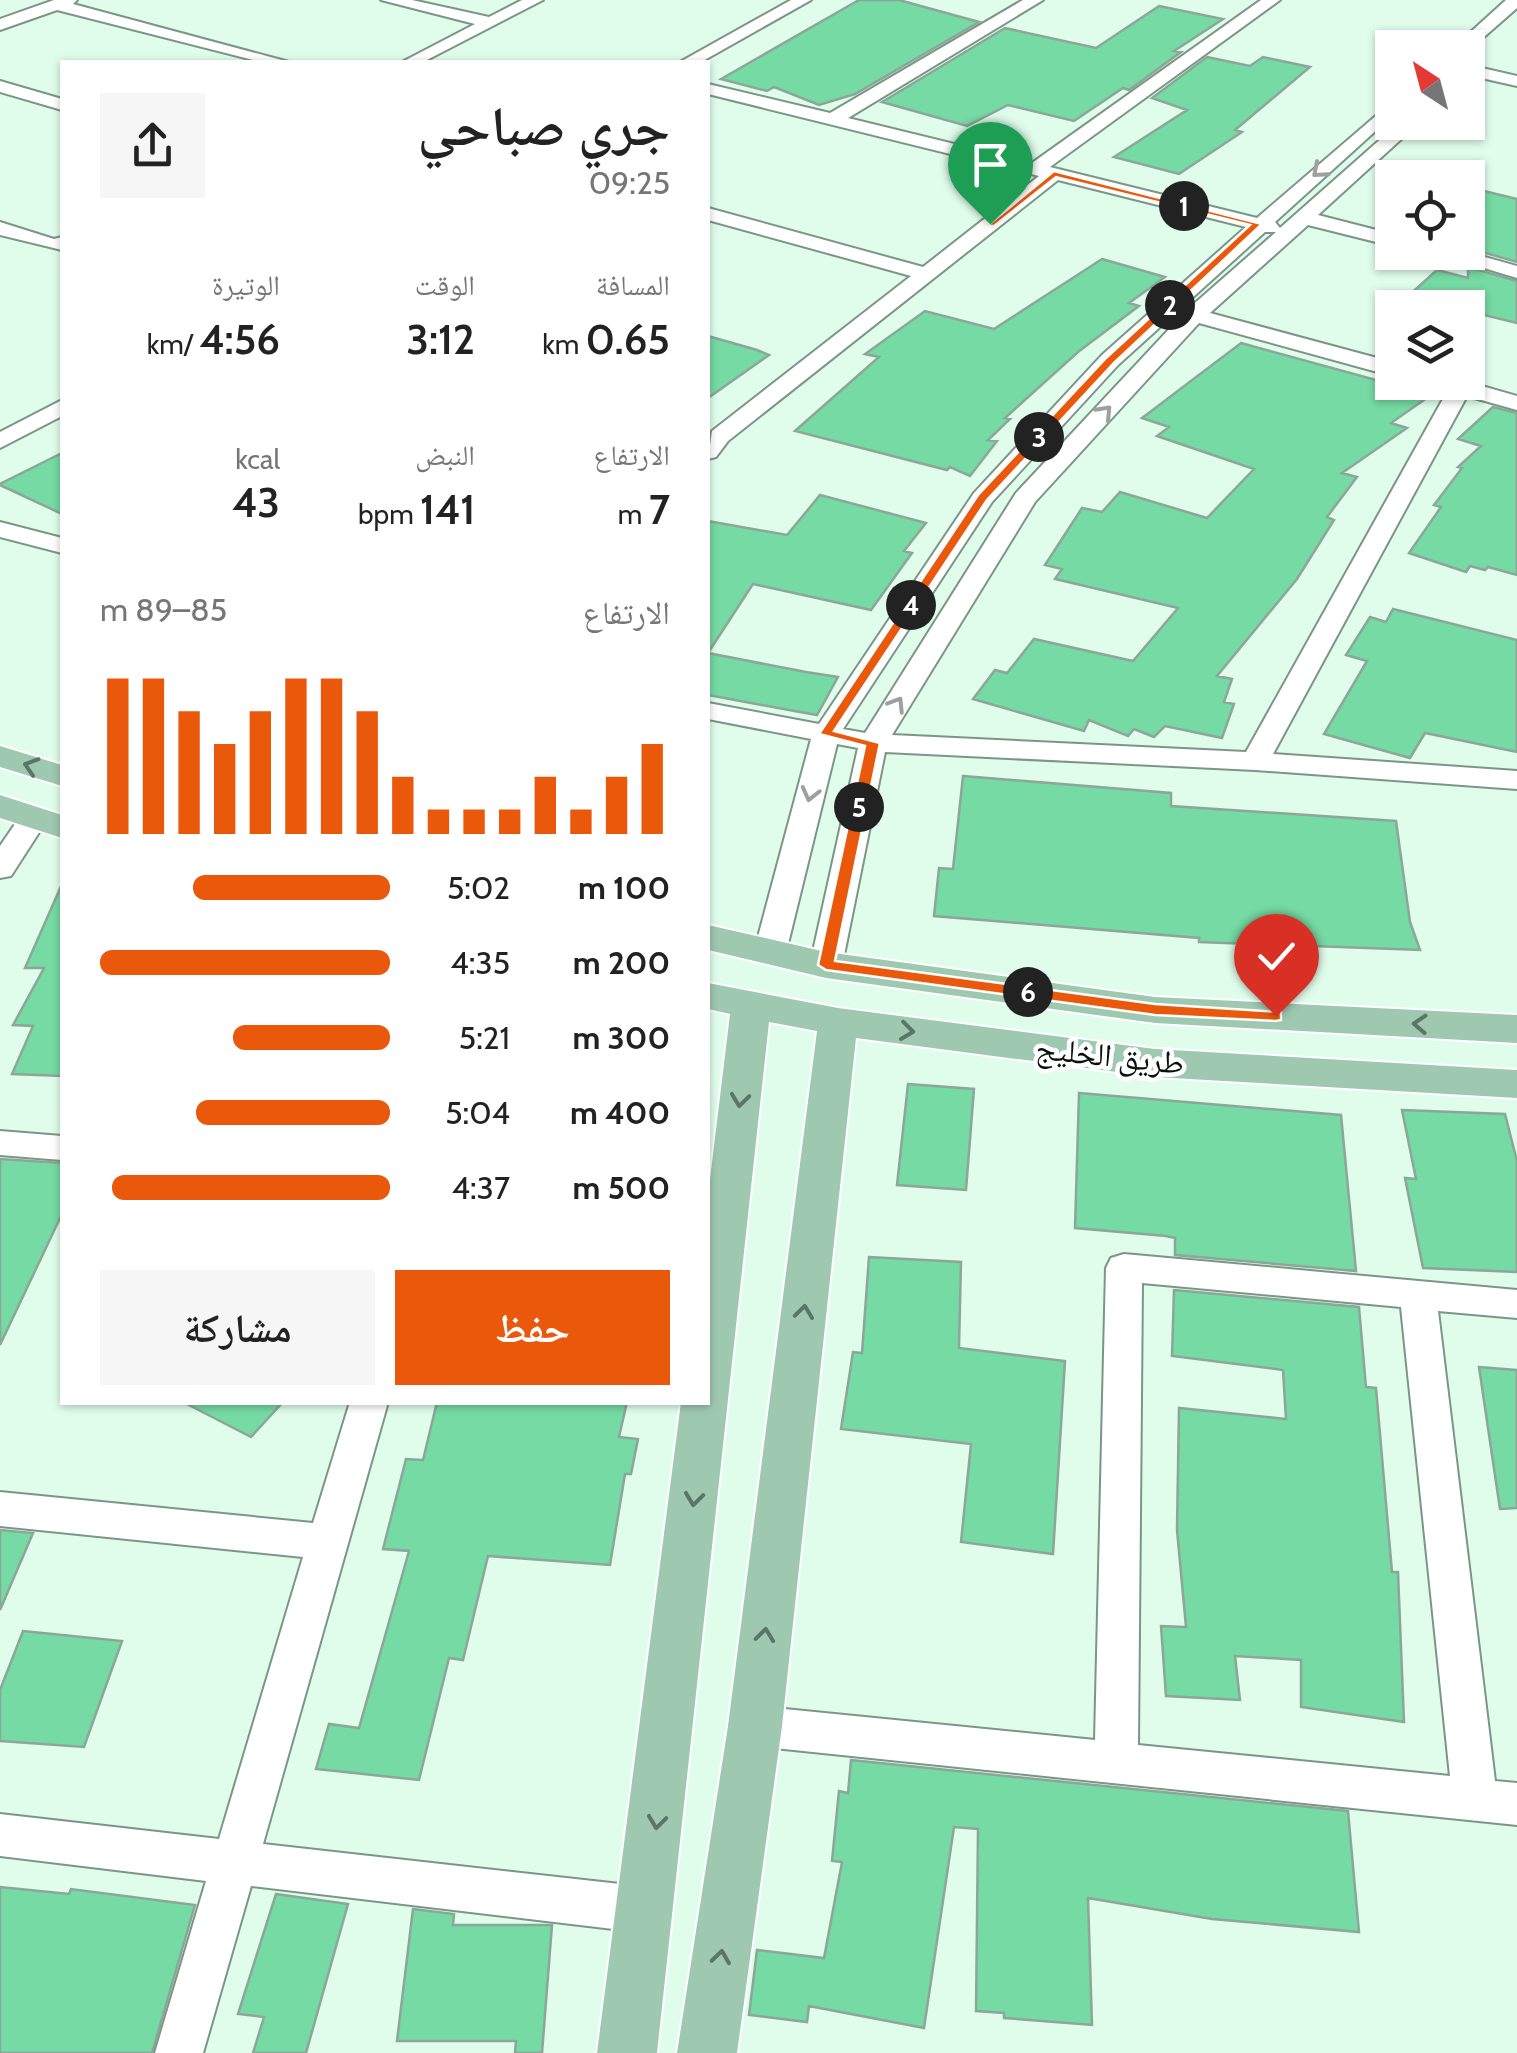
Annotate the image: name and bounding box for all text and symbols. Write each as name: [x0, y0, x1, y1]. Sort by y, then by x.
north arrow: [1375, 30, 1485, 140]
map controls: [1375, 30, 1485, 400]
text: جري صباحي: [417, 92, 670, 159]
button: share: [100, 93, 205, 198]
pin: [948, 122, 1033, 225]
icon: arrive: [963, 137, 1018, 192]
one-way arrow: [1312, 159, 1331, 177]
button: locate: [1375, 160, 1485, 270]
text: 09:25: [589, 163, 670, 202]
pin: 1: [1159, 181, 1209, 231]
text: 1: [1179, 189, 1189, 223]
text: الوتيرة: [212, 268, 280, 302]
text: الوقت: [415, 268, 475, 302]
text: المسافة: [596, 268, 670, 302]
pin: 2: [1145, 280, 1195, 330]
text: 2: [1163, 288, 1177, 322]
button: layers: [1375, 290, 1485, 400]
text: 4:56: [199, 313, 280, 365]
text: 3:12: [406, 313, 475, 365]
text: 0.65: [586, 313, 670, 365]
text: /km: [147, 327, 199, 361]
text: km: [542, 327, 586, 361]
one-way arrow: [1093, 405, 1111, 424]
pin: 3: [1014, 412, 1064, 462]
text: 3: [1031, 420, 1047, 454]
text: النبض: [415, 438, 475, 472]
text: الارتفاع: [594, 438, 670, 472]
text: kcal: [235, 442, 280, 476]
text: 43: [232, 476, 280, 528]
text: 141: [420, 483, 475, 535]
text: 7: [649, 483, 670, 535]
text: bpm: [358, 497, 420, 531]
text: m: [618, 497, 649, 531]
pin: 4: [886, 580, 936, 630]
text: 4: [902, 588, 920, 622]
text: 85–89 m: [100, 590, 227, 629]
text: الارتفاع: [583, 593, 670, 632]
one-way arrow: [885, 697, 904, 715]
one-way arrow: [24, 757, 41, 777]
pin: 5: [834, 782, 884, 832]
one-way arrow: [801, 785, 822, 802]
text: 5: [851, 790, 867, 824]
text: 5:02: [447, 868, 510, 907]
text: 100 m: [578, 868, 670, 907]
pin: [1234, 914, 1319, 1017]
icon: check: [1249, 929, 1304, 984]
text: 4:35: [450, 943, 510, 982]
text: 200 m: [573, 943, 670, 982]
pin: 6: [1003, 967, 1053, 1017]
text: 6: [1020, 975, 1036, 1009]
one-way arrow: [1411, 1014, 1427, 1035]
text: 5:21: [459, 1018, 510, 1057]
text: 300 m: [573, 1018, 670, 1057]
one-way arrow: [898, 1019, 915, 1040]
street label: طريق الخليج: [1034, 1028, 1186, 1083]
text: 5:04: [445, 1093, 510, 1132]
text: 400 m: [570, 1093, 670, 1132]
one-way arrow: [730, 1093, 751, 1109]
text: 4:37: [451, 1168, 510, 1207]
text: 500 m: [573, 1168, 670, 1207]
button: مشاركة: [100, 1270, 375, 1385]
button: حفظ: [395, 1270, 670, 1385]
one-way arrow: [793, 1303, 814, 1319]
one-way arrow: [684, 1492, 705, 1508]
one-way arrow: [754, 1626, 775, 1643]
one-way arrow: [647, 1815, 668, 1831]
one-way arrow: [710, 1948, 731, 1965]

